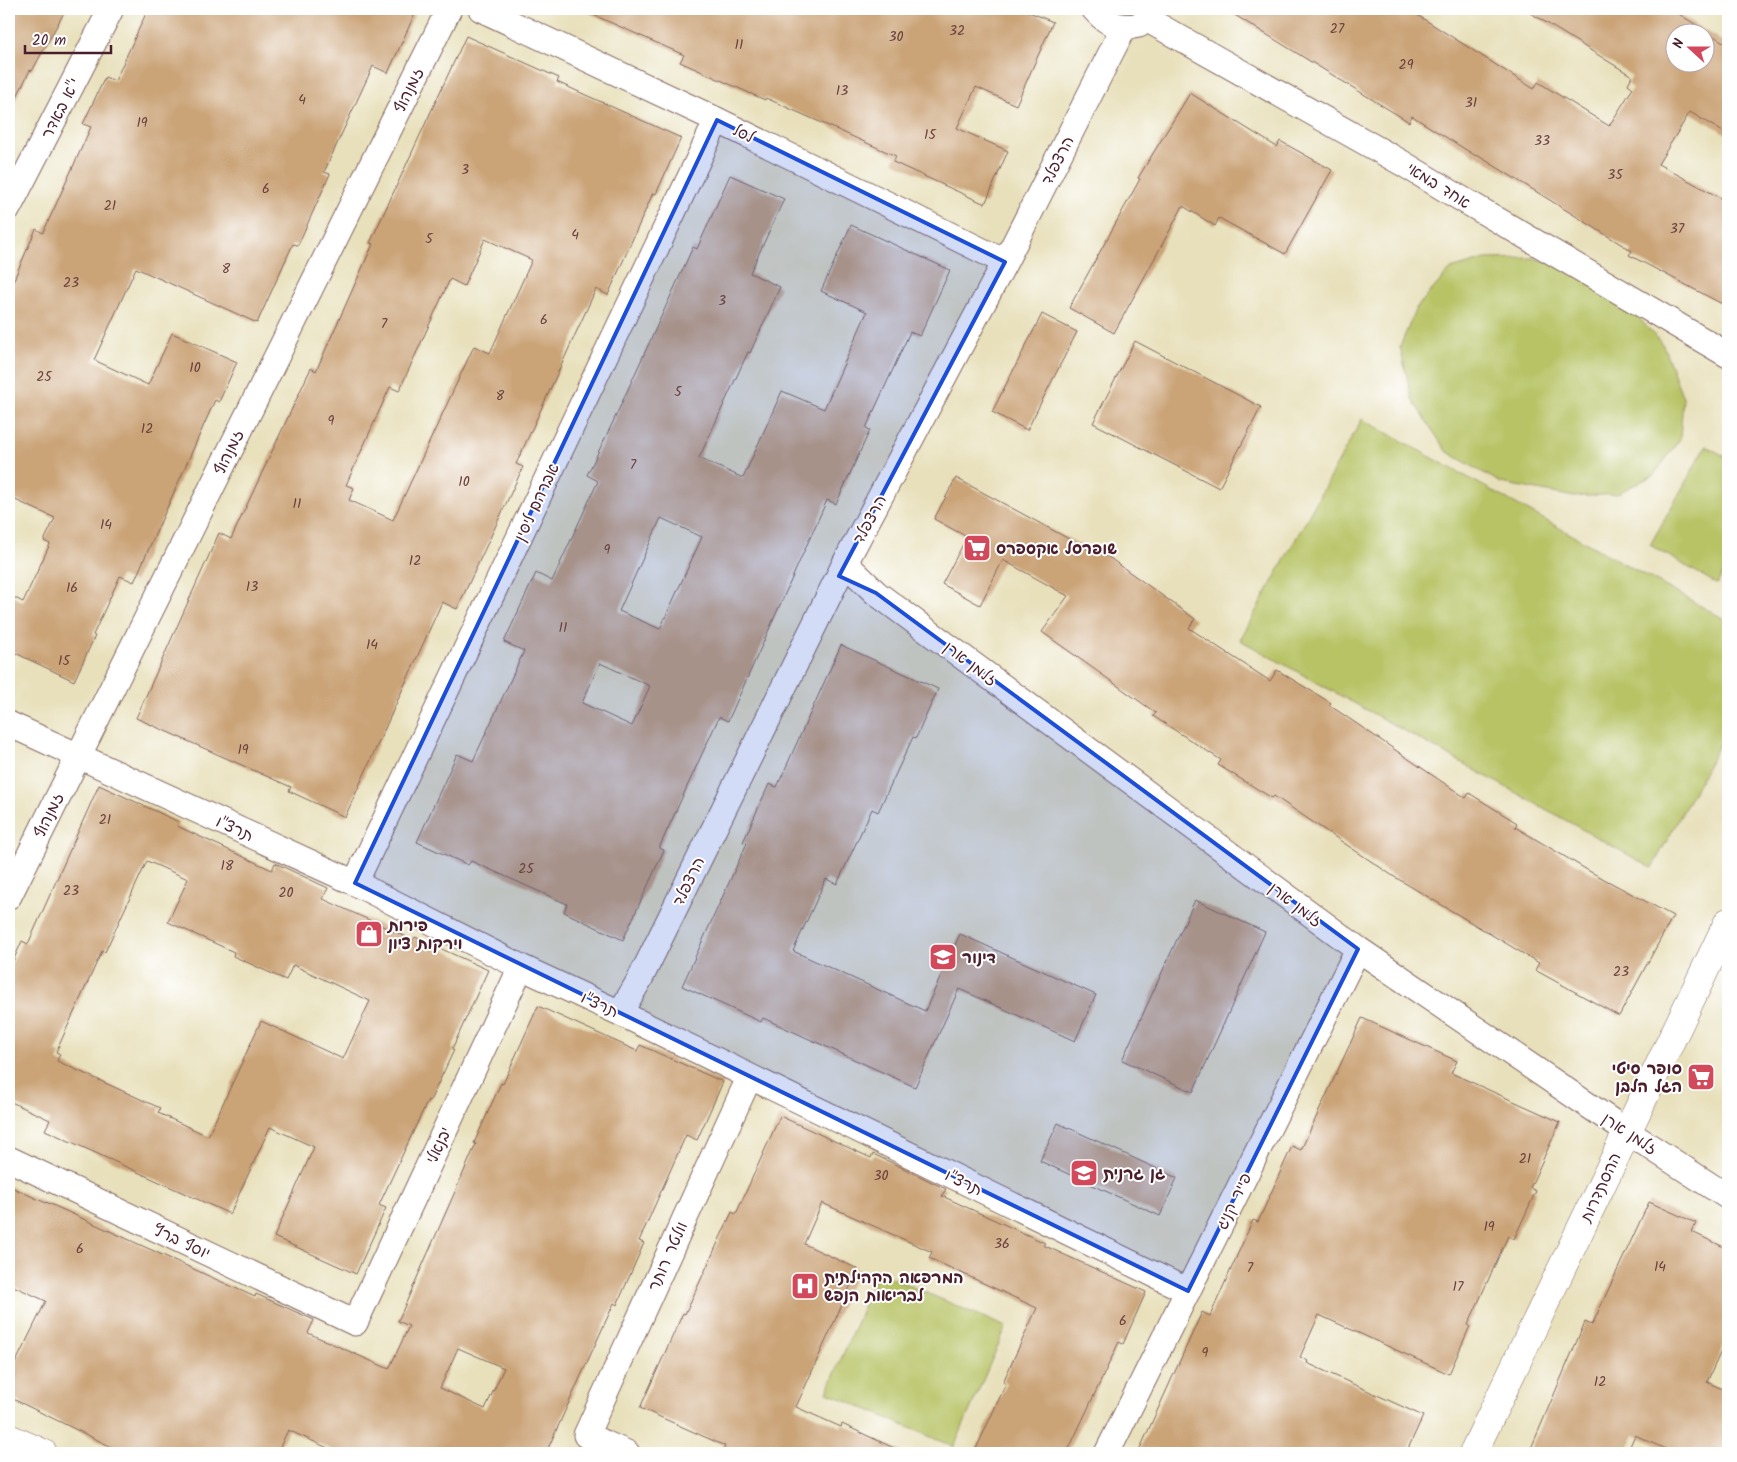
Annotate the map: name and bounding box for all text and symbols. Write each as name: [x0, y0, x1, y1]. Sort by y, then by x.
house number: 27: [1330, 18, 1345, 40]
house number: 32: [949, 20, 965, 42]
scale bar: [25, 22, 111, 54]
north arrow: [1664, 22, 1714, 72]
house number: 30: [889, 26, 904, 48]
text: 20 m: [32, 29, 66, 53]
house number: 11: [735, 34, 743, 56]
text: N: [1667, 35, 1691, 52]
house number: 29: [1399, 54, 1414, 76]
street label: זמנהוף: [388, 64, 431, 118]
street label: י"א באדר: [35, 74, 87, 144]
house number: 13: [836, 80, 848, 102]
house number: 4: [298, 89, 306, 111]
house number: 31: [1465, 92, 1477, 114]
house number: 19: [136, 112, 148, 134]
street label: לסל: [728, 118, 759, 151]
house number: 15: [924, 124, 937, 146]
house number: 33: [1534, 130, 1550, 152]
street label: הרצפלד: [1035, 132, 1081, 190]
street label: אחד במאי: [1401, 157, 1475, 216]
house number: 3: [461, 159, 469, 181]
house number: 35: [1607, 164, 1624, 186]
house number: 6: [262, 178, 270, 200]
house number: 21: [104, 195, 116, 217]
house number: 37: [1670, 218, 1685, 240]
house number: 4: [571, 224, 579, 246]
house number: 5: [425, 228, 434, 250]
house number: 8: [222, 258, 231, 280]
house number: 23: [63, 272, 79, 294]
house number: 3: [718, 290, 726, 312]
house number: 6: [540, 309, 548, 331]
house number: 7: [381, 313, 388, 335]
house number: 10: [189, 357, 201, 379]
house number: 25: [36, 366, 53, 388]
house number: 5: [674, 381, 683, 403]
house number: 8: [496, 385, 505, 407]
house number: 9: [328, 410, 335, 432]
house number: 12: [141, 418, 153, 440]
street label: זמנהוף: [208, 426, 251, 480]
house number: 7: [630, 454, 637, 476]
street label: אברהם ליסין: [508, 459, 566, 546]
house number: 10: [458, 471, 470, 493]
street label: הרצפלד: [847, 491, 894, 549]
house number: 11: [293, 493, 301, 515]
house number: 14: [100, 514, 112, 536]
supermarket icon: שופרסל אקספרס: [962, 533, 992, 563]
place label: שופרסל אקספרס: [996, 537, 1117, 562]
house number: 9: [604, 539, 611, 561]
house number: 12: [409, 550, 421, 572]
house number: 13: [246, 576, 258, 598]
house number: 16: [66, 577, 78, 599]
house number: 11: [559, 617, 567, 639]
house number: 14: [366, 634, 378, 656]
street label: זלמן ארן: [938, 636, 1002, 693]
house number: 15: [58, 650, 71, 672]
house number: 19: [237, 739, 249, 761]
street label: זמנהוף: [28, 789, 71, 843]
house number: 21: [99, 809, 111, 831]
street label: תרצ"ו: [211, 810, 257, 849]
street label: הרצפלד: [667, 853, 712, 911]
house number: 18: [221, 855, 234, 877]
house number: 25: [518, 858, 535, 880]
street label: זלמן ארן: [1263, 877, 1327, 934]
house number: 23: [63, 880, 79, 902]
house number: 20: [278, 882, 294, 904]
place label: פירות וירקות ציון: [386, 914, 463, 957]
shop icon: פירות וירקות ציון: [354, 919, 384, 949]
school or university icon: דינור: [928, 942, 958, 972]
place label: דינור: [962, 946, 996, 971]
house number: 23: [1613, 961, 1629, 983]
street label: תרצ"ו: [576, 986, 622, 1025]
place label: סופר סיטי הגל הלבן: [1612, 1057, 1682, 1100]
supermarket icon: סופר סיטי הגל הלבן: [1686, 1062, 1716, 1092]
street label: זלמן ארן: [1597, 1107, 1662, 1162]
street label: יבנאלי: [420, 1123, 459, 1168]
house number: 21: [1519, 1148, 1531, 1170]
street label: ההסתדרות: [1574, 1149, 1628, 1228]
school or university icon: גן גרנית: [1069, 1158, 1099, 1188]
place label: גן גרנית: [1103, 1162, 1166, 1187]
street label: תרצ"ו: [940, 1164, 986, 1203]
house number: 30: [874, 1165, 889, 1187]
street label: פייר קניג: [1210, 1169, 1259, 1234]
house number: 19: [1483, 1216, 1495, 1238]
street label: יוסף ברץ: [149, 1218, 214, 1266]
street label: וולטר רותר: [642, 1218, 695, 1296]
house number: 36: [994, 1233, 1010, 1255]
house number: 6: [76, 1238, 84, 1260]
house number: 14: [1654, 1256, 1666, 1278]
house number: 7: [1247, 1257, 1254, 1279]
place label: המרפאה הקהילתית לבריאות הנפש: [824, 1266, 963, 1309]
hospital icon: המרפאה הקהילתית לבריאות הנפש: [790, 1271, 820, 1301]
house number: 17: [1453, 1276, 1464, 1298]
house number: 6: [1119, 1310, 1127, 1332]
house number: 9: [1202, 1342, 1209, 1364]
house number: 12: [1594, 1371, 1606, 1393]

